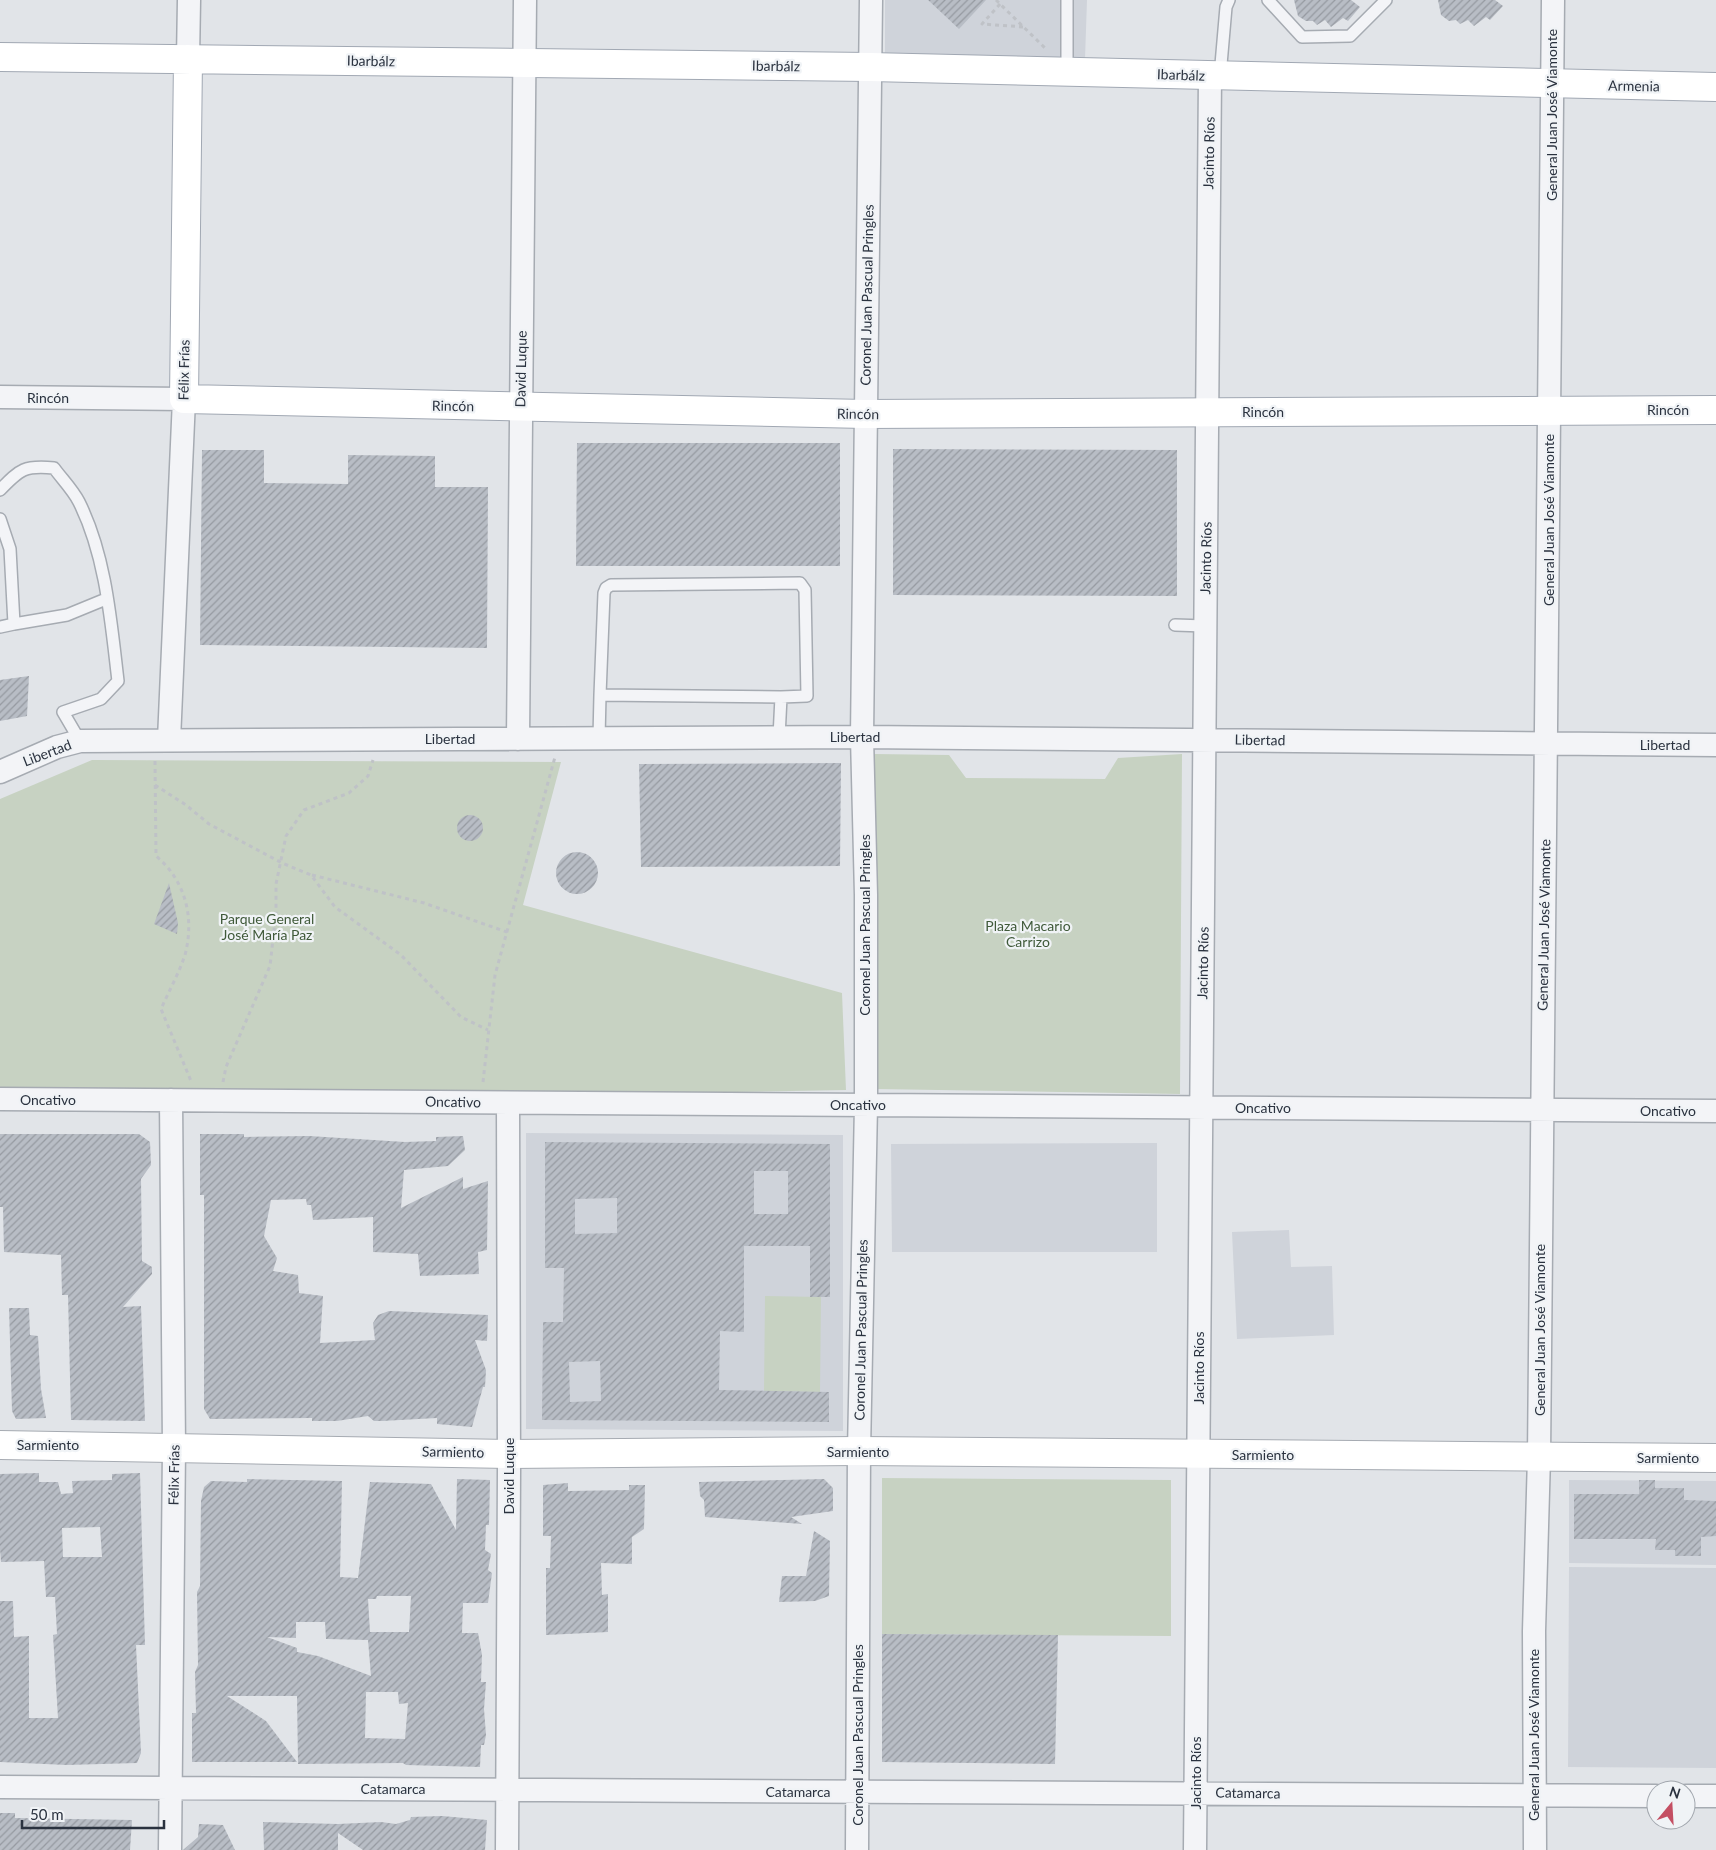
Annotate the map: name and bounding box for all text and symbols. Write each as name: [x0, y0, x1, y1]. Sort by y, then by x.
street label: General Juan José Viamonte: [1543, 29, 1560, 201]
street label: Ibarbálz: [347, 52, 395, 69]
street label: Ibarbálz: [752, 57, 800, 74]
street label: Ibarbálz: [1157, 65, 1205, 84]
street label: Armenia: [1608, 77, 1660, 94]
street label: Jacinto Ríos: [1199, 116, 1218, 190]
street label: Coronel Juan Pascual Pringles: [856, 204, 877, 386]
street label: David Luque: [511, 330, 530, 408]
street label: Félix Frías: [174, 339, 193, 400]
street label: Rincón: [27, 389, 69, 406]
street label: Rincón: [432, 397, 474, 414]
street label: Rincón: [1647, 401, 1689, 418]
street label: Rincón: [1242, 403, 1284, 420]
street label: Rincón: [837, 405, 879, 422]
street label: General Juan José Viamonte: [1540, 434, 1557, 606]
street label: Jacinto Ríos: [1196, 521, 1215, 595]
street label: Libertad: [830, 728, 880, 745]
street label: Libertad: [425, 730, 475, 747]
street label: Libertad: [1235, 731, 1286, 748]
street label: Libertad: [20, 736, 74, 770]
street label: Libertad: [1640, 736, 1690, 753]
street label: Coronel Juan Pascual Pringles: [856, 834, 873, 1016]
street label: General Juan José Viamonte: [1533, 839, 1554, 1011]
park label: Parque General José María Paz: [220, 910, 314, 943]
park label: Plaza Macario Carrizo: [985, 917, 1071, 950]
street label: Jacinto Ríos: [1193, 926, 1212, 1000]
street label: Oncativo: [20, 1091, 76, 1108]
street label: Oncativo: [425, 1093, 481, 1110]
street label: Oncativo: [830, 1096, 886, 1113]
street label: Oncativo: [1235, 1099, 1291, 1116]
street label: Oncativo: [1640, 1102, 1696, 1119]
street label: Coronel Juan Pascual Pringles: [850, 1239, 871, 1421]
street label: General Juan José Viamonte: [1531, 1244, 1548, 1416]
street label: Jacinto Ríos: [1190, 1332, 1207, 1404]
street label: Sarmiento: [17, 1436, 79, 1453]
street label: David Luque: [500, 1438, 517, 1514]
street label: Sarmiento: [422, 1442, 484, 1461]
street label: Sarmiento: [827, 1443, 889, 1460]
street label: Félix Frías: [164, 1444, 183, 1505]
street label: Sarmiento: [1232, 1446, 1294, 1463]
street label: Sarmiento: [1637, 1449, 1699, 1466]
street label: Coronel Juan Pascual Pringles: [849, 1644, 866, 1826]
street label: General Juan José Viamonte: [1525, 1649, 1542, 1821]
street label: Jacinto Ríos: [1187, 1737, 1204, 1809]
street label: Catamarca: [360, 1780, 426, 1797]
north arrow: [1646, 1780, 1696, 1830]
text: N: [1667, 1782, 1683, 1802]
street label: Catamarca: [765, 1783, 831, 1800]
street label: Catamarca: [1215, 1783, 1281, 1802]
scale bar: [22, 1798, 165, 1830]
text: 50 m: [30, 1805, 64, 1823]

